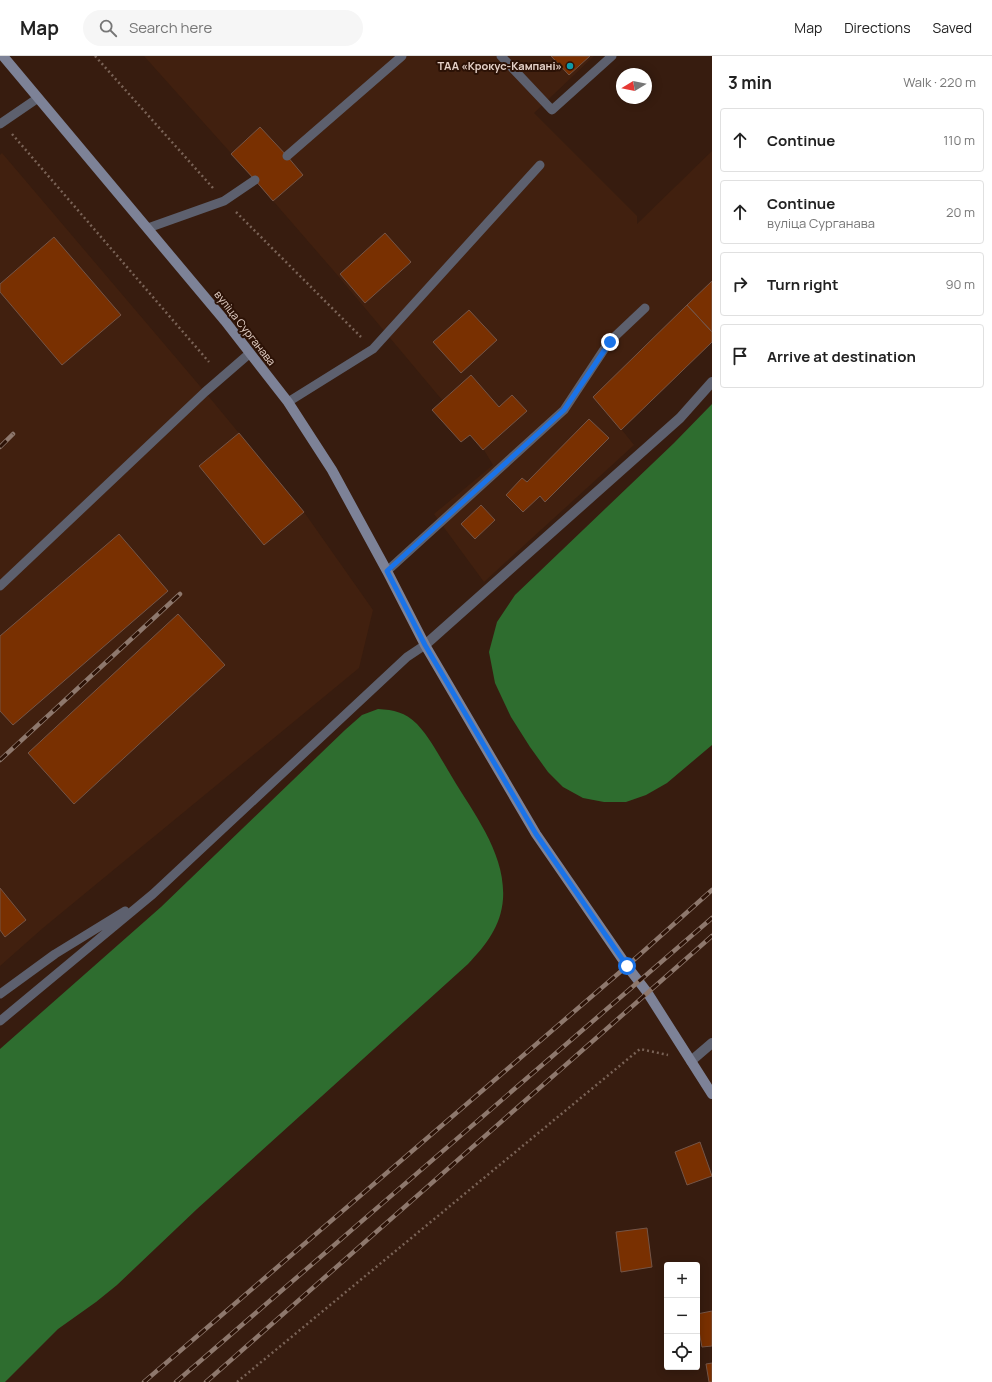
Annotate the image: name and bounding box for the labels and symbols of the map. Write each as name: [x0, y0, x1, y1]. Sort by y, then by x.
place label: ТАА «Крокус-Кампані»: [437, 58, 562, 73]
marker: ТАА «Крокус-Кампані»: [565, 61, 575, 71]
north arrow: [616, 68, 652, 104]
street label: вуліца Сурганава: [211, 287, 279, 368]
route end: [601, 333, 619, 351]
route start: [618, 957, 636, 975]

